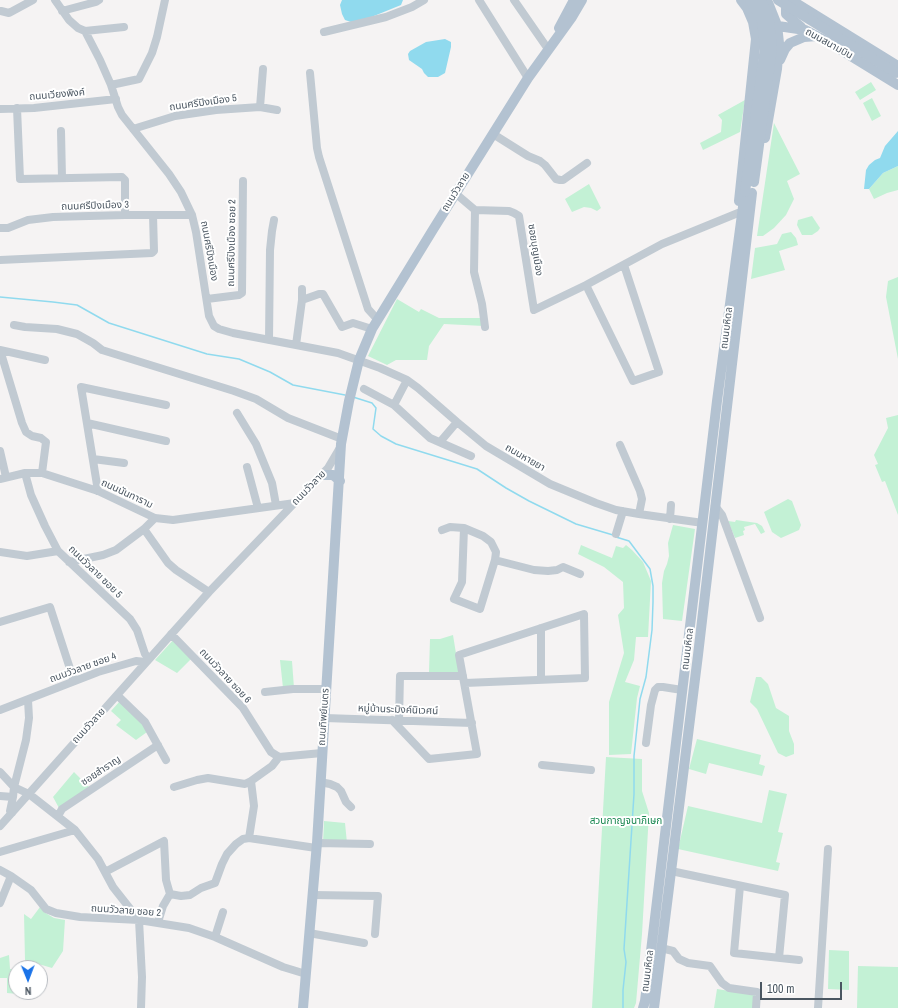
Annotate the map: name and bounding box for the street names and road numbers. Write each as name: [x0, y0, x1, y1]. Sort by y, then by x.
street label: ถนนสนามบิน: [803, 26, 855, 62]
street label: ถนนเวียงพิงค์: [29, 87, 85, 103]
street label: ถนนศรีปิงเมือง 5: [169, 92, 237, 114]
street label: ถนนวัวลาย: [439, 170, 473, 214]
street label: ถนนศรีปิงเมือง 3: [61, 199, 129, 213]
street label: ถนนศรีปิงเมือง ซอย 2: [225, 199, 239, 287]
street label: ถนนศรีปิงเมือง: [198, 220, 220, 282]
street label: ซอยบุญเมือง: [525, 223, 545, 277]
street label: ถนนมหิดล: [718, 306, 736, 350]
street label: ถนนหายยา: [503, 442, 547, 474]
street label: ถนนวัวลาย: [289, 468, 329, 508]
street label: ถนนนันทาราม: [99, 477, 155, 511]
street label: ถนนวัวลาย ซอย 5: [66, 543, 124, 601]
street label: ถนนมหิดล: [679, 627, 697, 671]
street label: ถนนวัวลาย ซอย 6: [197, 646, 253, 706]
street label: ถนนวัวลาย ซอย 4: [48, 650, 118, 686]
street label: ถนนทิพย์เนตร: [316, 688, 332, 746]
street label: หมู่บ้านระมิงค์นิเวศน์: [358, 703, 438, 717]
street label: ถนนวัวลาย: [70, 706, 108, 746]
street label: ซอยสำราญ: [79, 753, 123, 789]
street label: ถนนวัวลาย ซอย 2: [91, 903, 161, 919]
street label: ถนนมหิดล: [639, 949, 657, 993]

